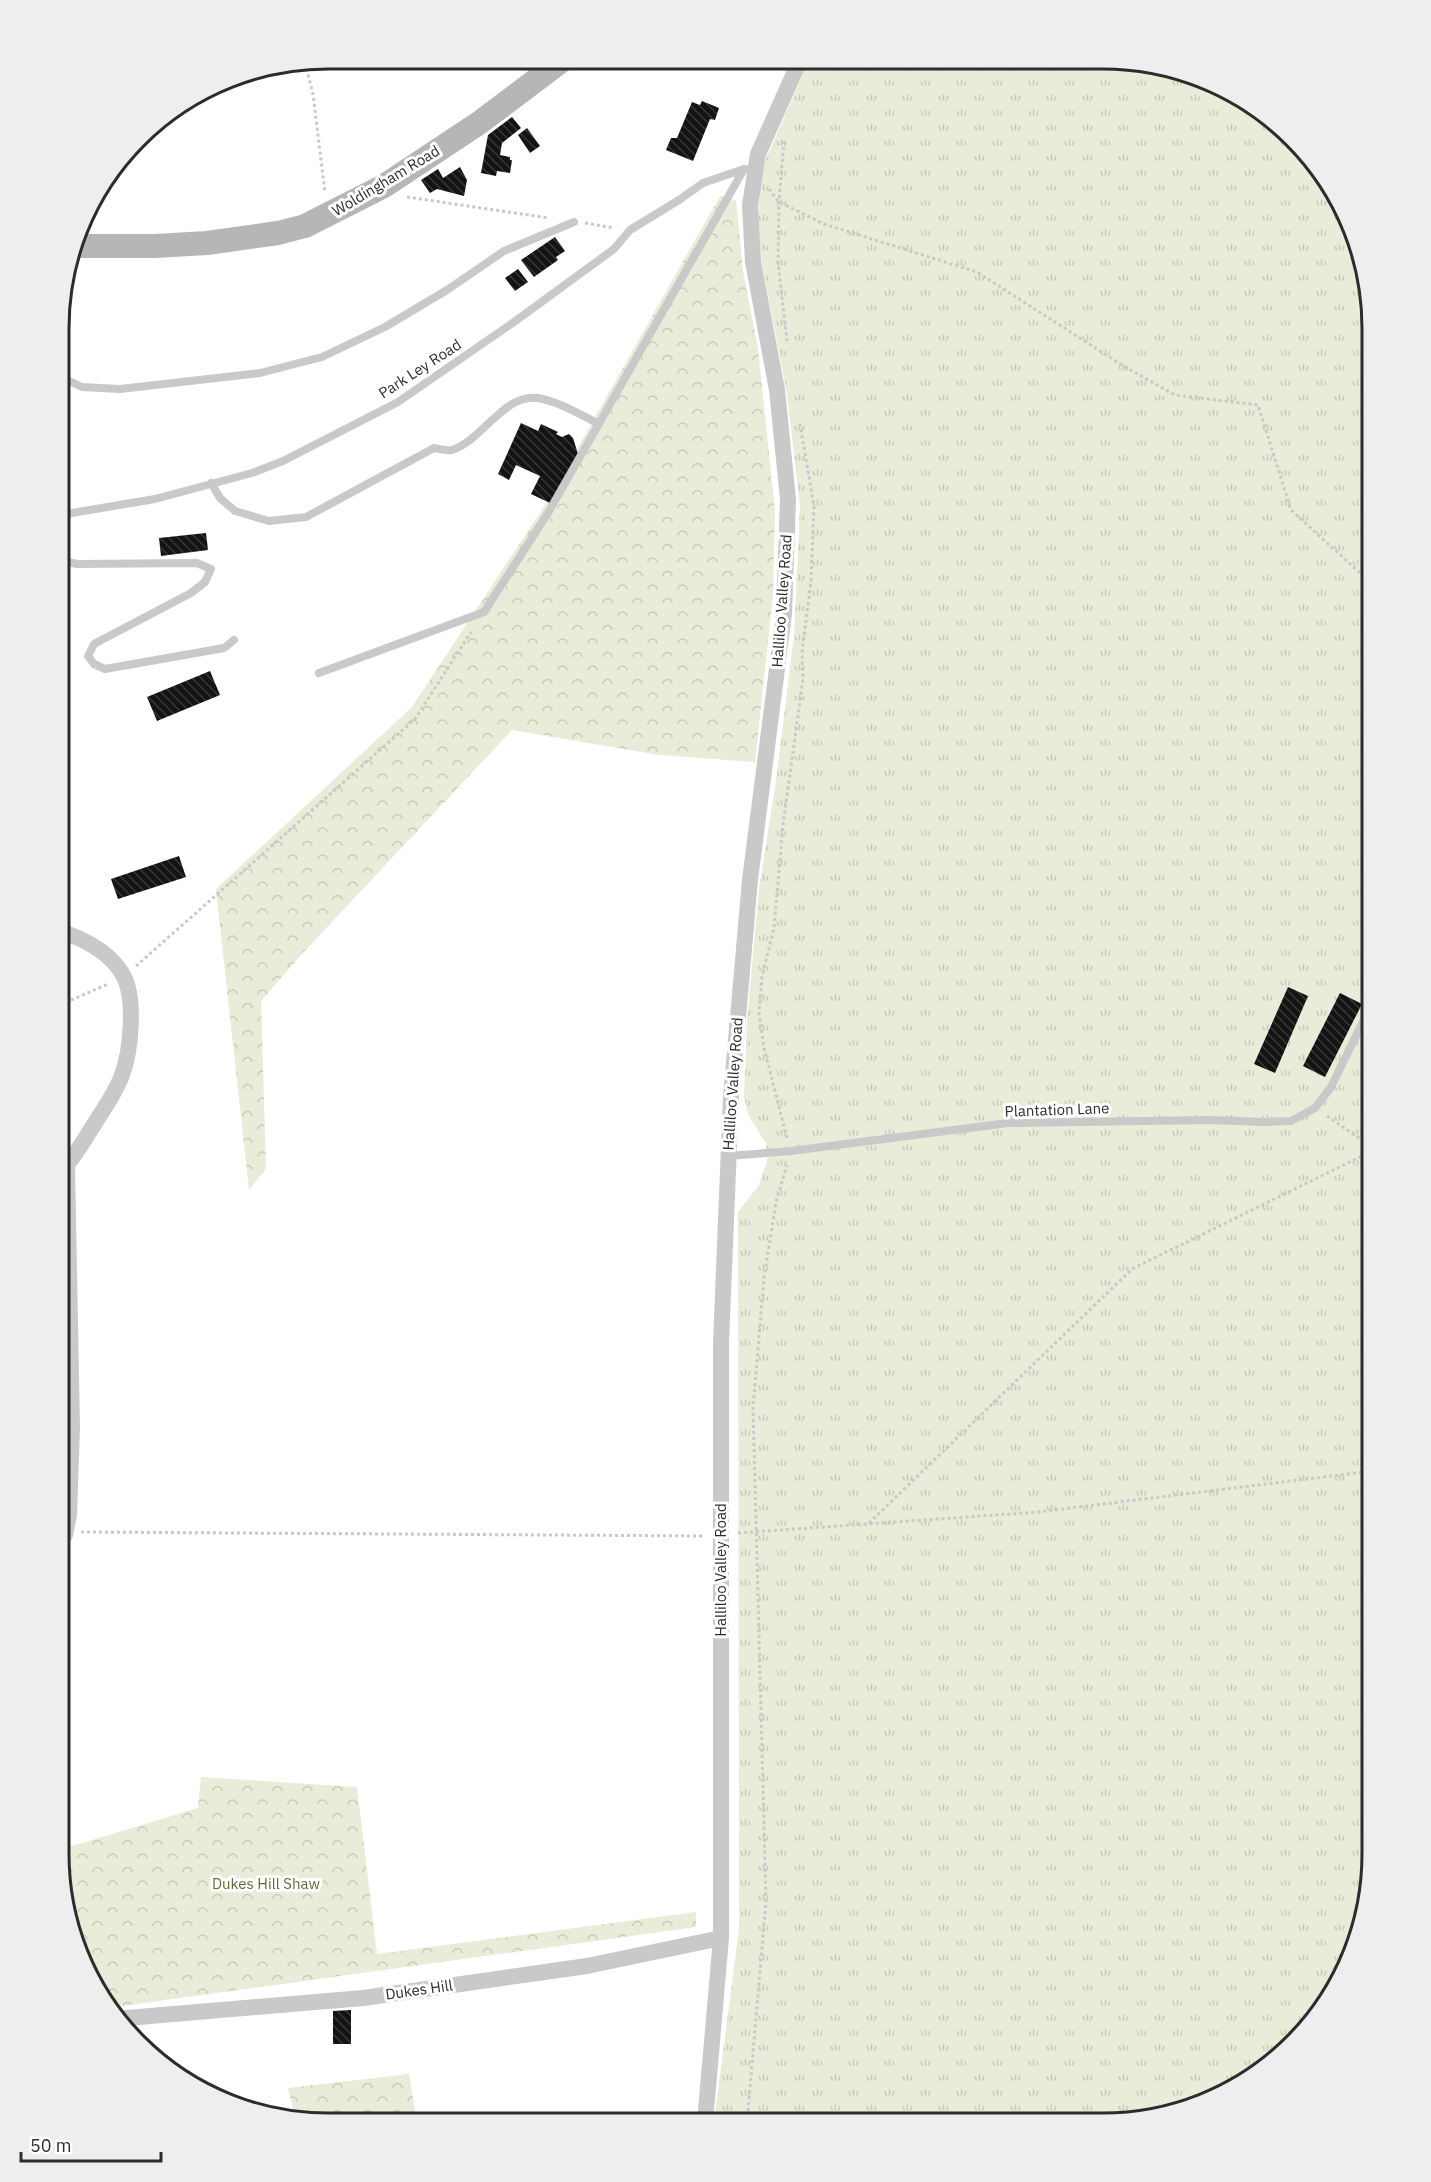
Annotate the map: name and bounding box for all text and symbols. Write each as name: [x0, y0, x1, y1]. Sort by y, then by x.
street label: Woldingham Road: [328, 141, 443, 220]
street label: Park Ley Road: [375, 335, 465, 402]
street label: Halliloo Valley Road: [767, 534, 796, 668]
street label: Halliloo Valley Road: [718, 1017, 747, 1151]
street label: Plantation Lane: [1004, 1098, 1110, 1121]
street label: Halliloo Valley Road: [711, 1503, 730, 1637]
park label: Dukes Hill Shaw: [212, 1874, 320, 1893]
street label: Dukes Hill: [384, 1975, 454, 2004]
scale bar: [21, 2125, 160, 2163]
text: 50 m: [30, 2134, 72, 2157]

